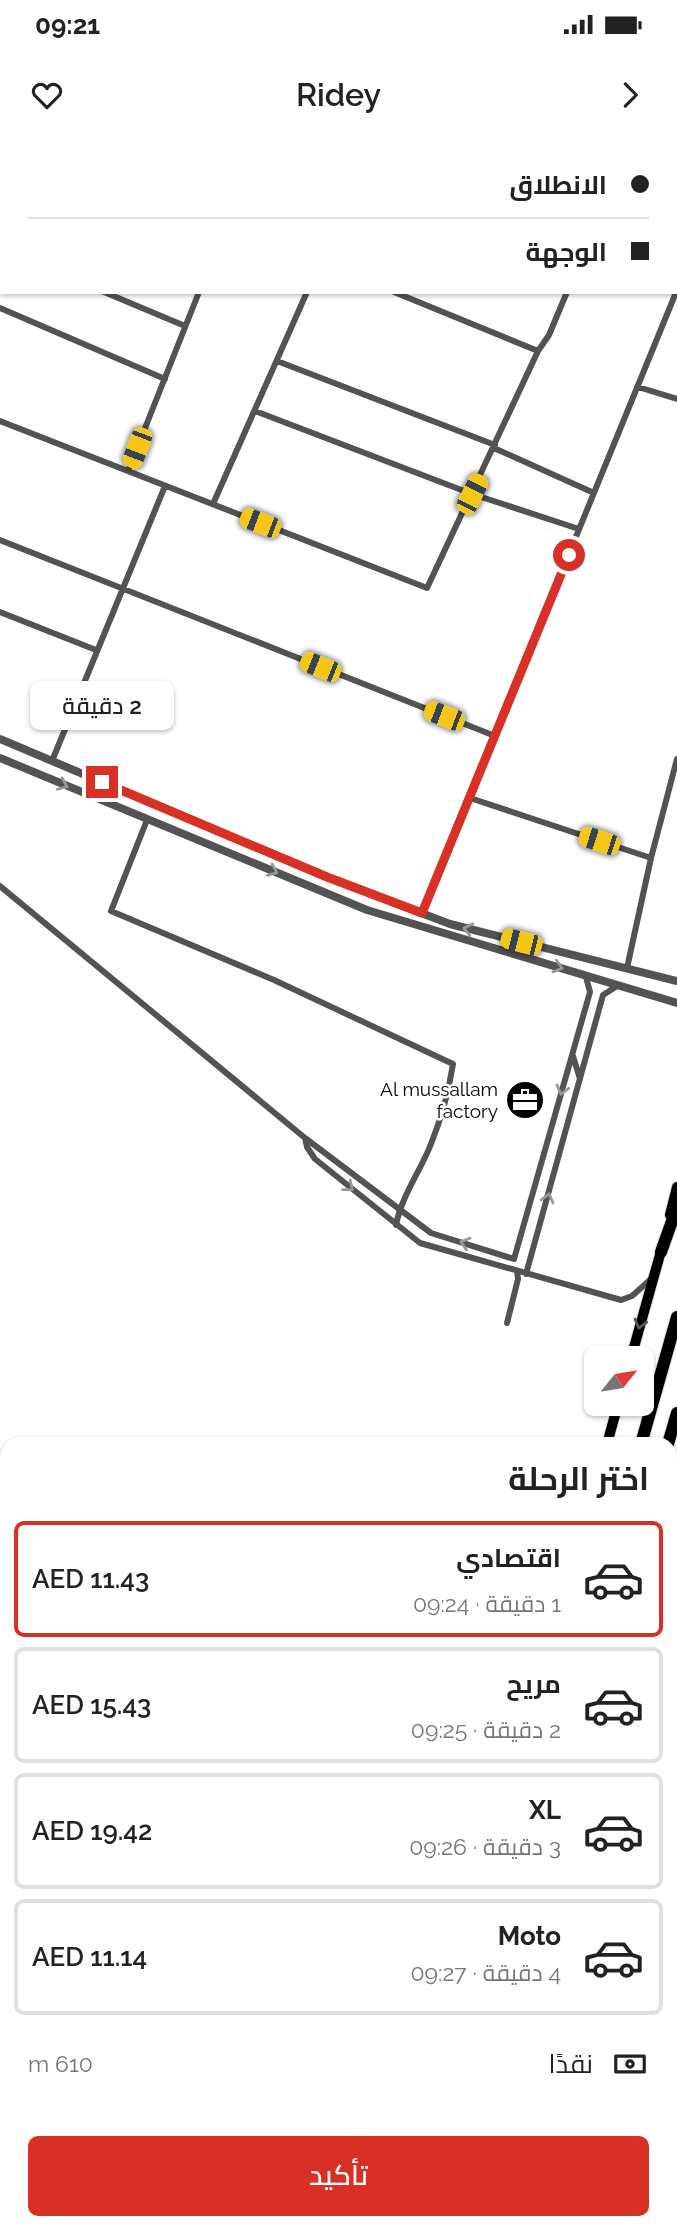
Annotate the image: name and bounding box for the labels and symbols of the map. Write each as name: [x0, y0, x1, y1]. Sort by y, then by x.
car: [120, 425, 155, 471]
car: [454, 471, 491, 517]
car: [237, 506, 284, 540]
route start: [553, 539, 585, 571]
car: [297, 649, 344, 685]
callout: 2 دقيقة: [30, 680, 174, 730]
car: [421, 699, 468, 733]
route end: [86, 766, 118, 798]
one-way arrow: [56, 776, 68, 790]
car: [576, 825, 623, 857]
one-way arrow: [267, 863, 279, 877]
one-way arrow: [462, 923, 474, 937]
car: [499, 927, 544, 957]
one-way arrow: [552, 959, 564, 974]
place label: Al mussallam factory: [380, 1078, 498, 1122]
office icon: Al mussallam factory: [504, 1079, 546, 1121]
one-way arrow: [556, 1083, 570, 1095]
one-way arrow: [341, 1179, 354, 1191]
one-way arrow: [539, 1192, 554, 1204]
one-way arrow: [459, 1237, 471, 1252]
one-way arrow: [634, 1318, 648, 1330]
north arrow: [584, 1346, 654, 1416]

